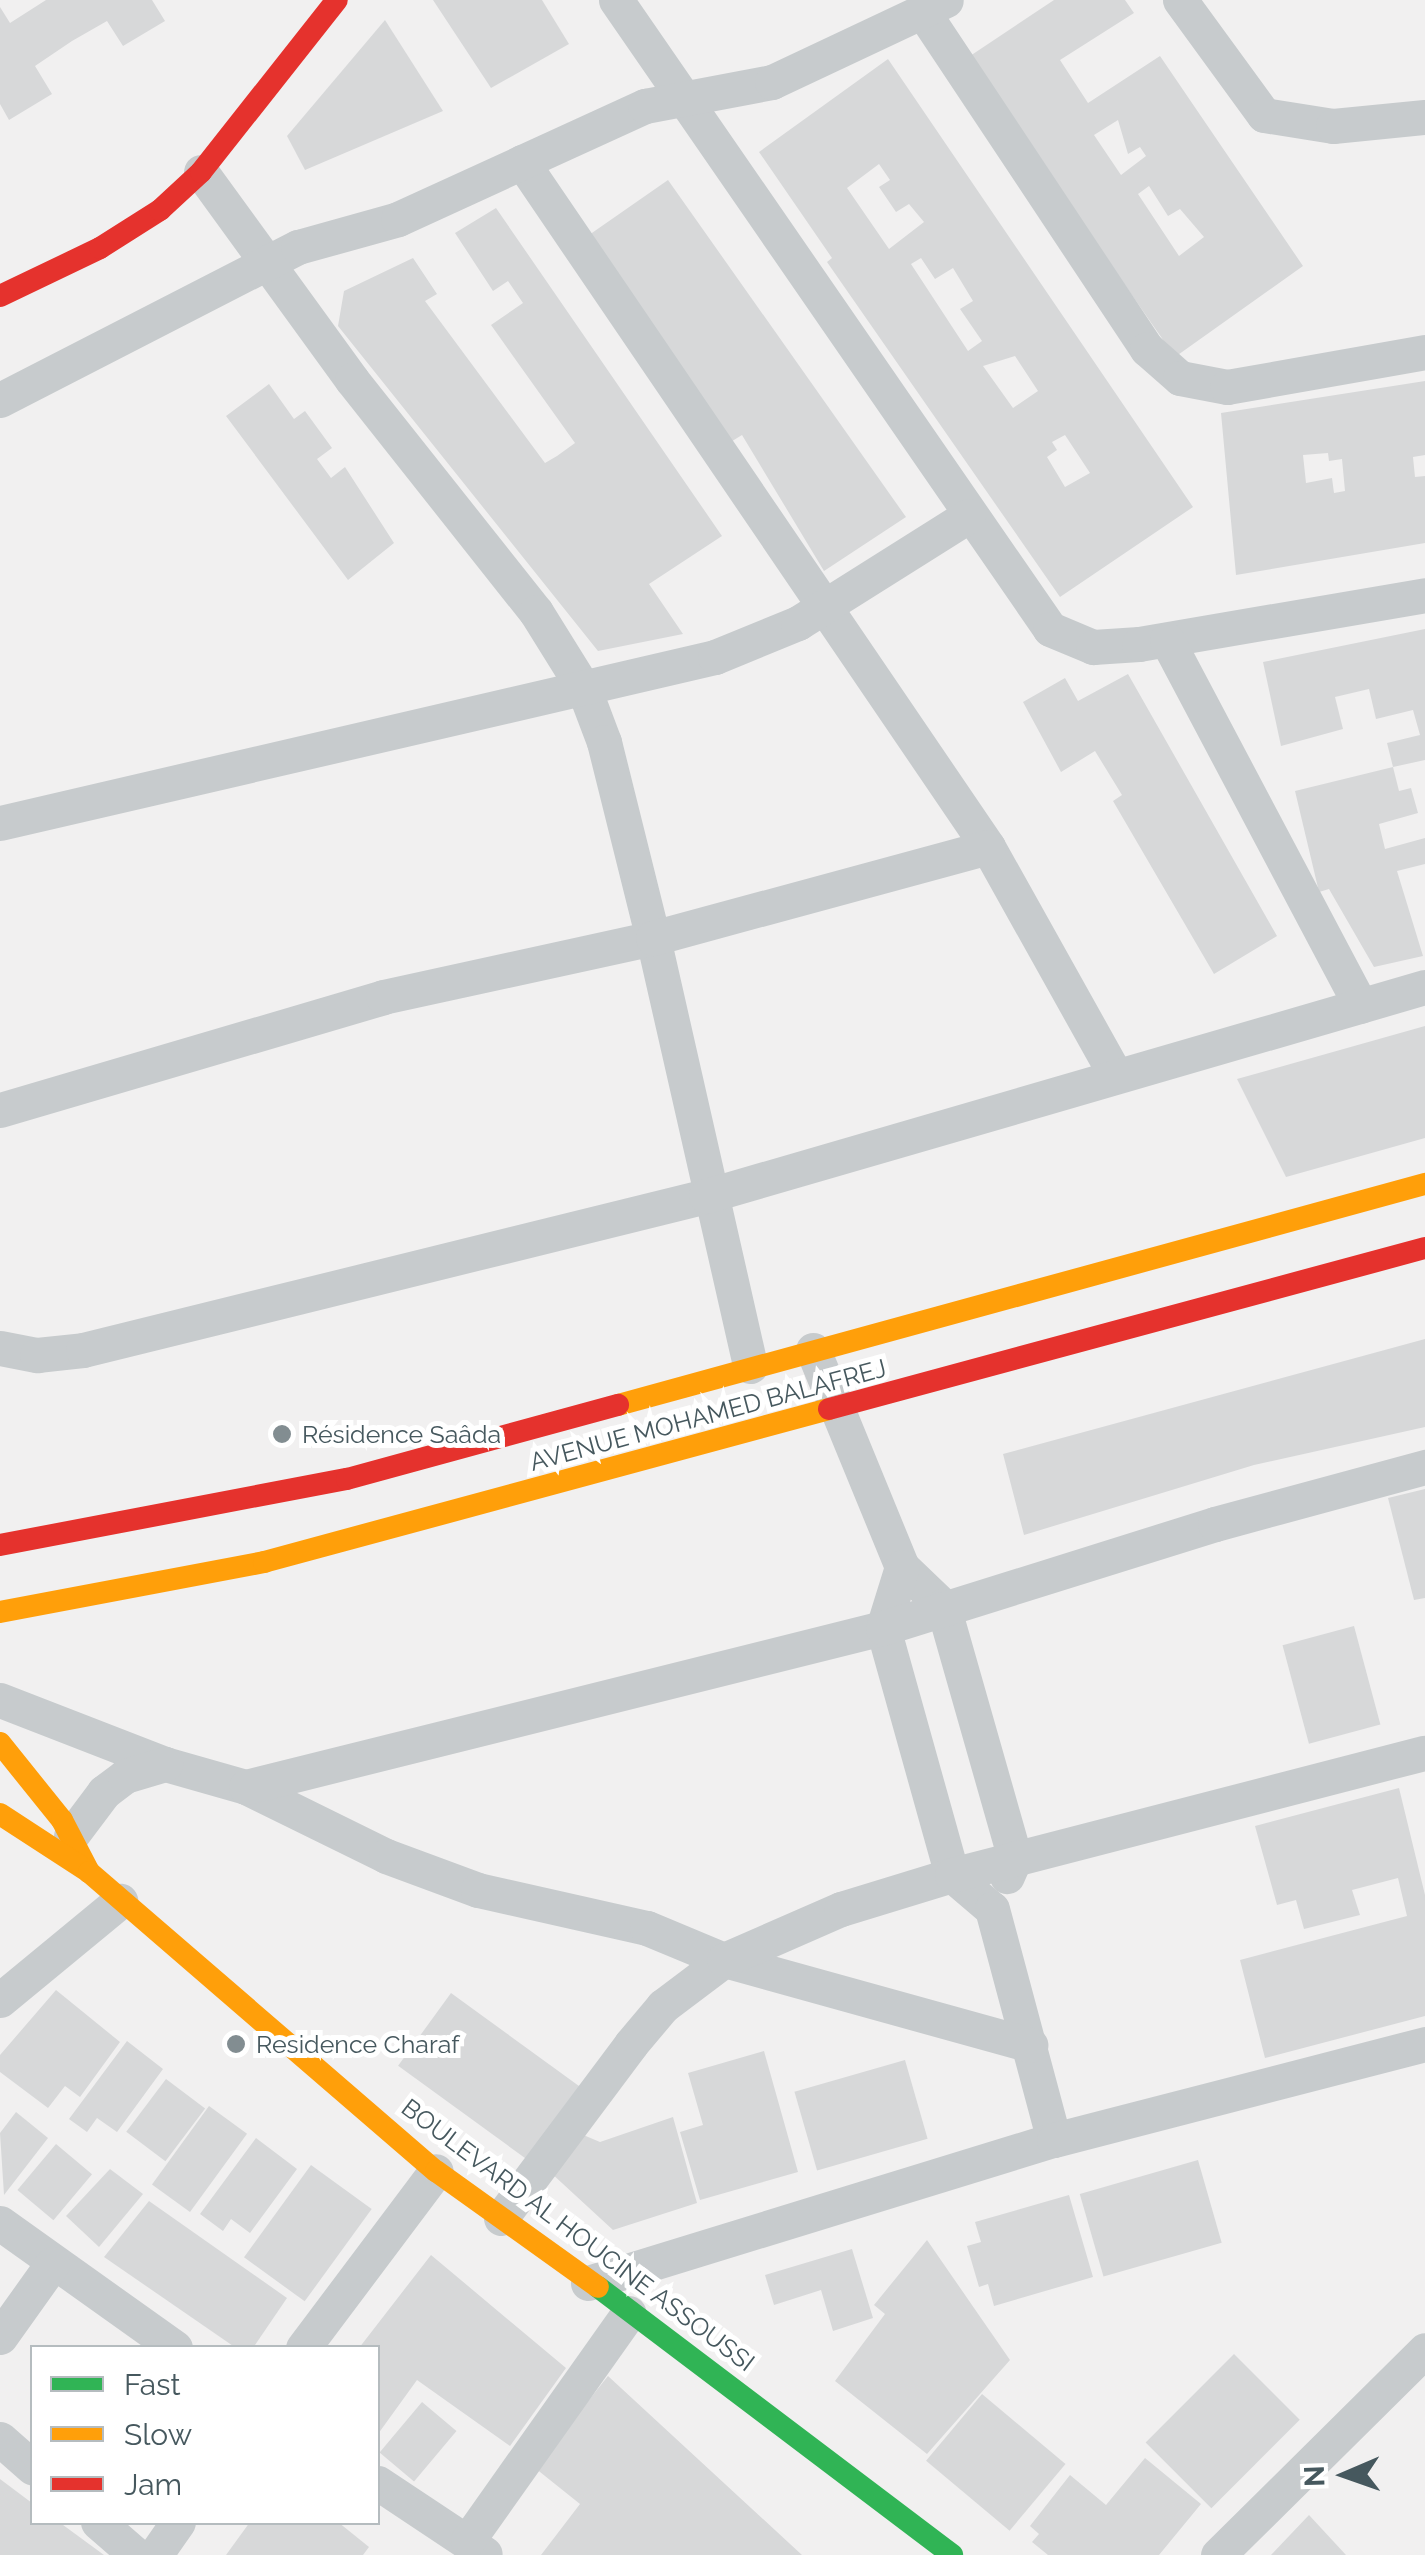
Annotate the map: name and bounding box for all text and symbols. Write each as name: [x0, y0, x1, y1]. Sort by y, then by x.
street label: AVENUE MOHAMED BALAFREJ: [526, 1353, 890, 1477]
place label: Résidence Saâda: [302, 1419, 501, 1449]
marker: Résidence Saâda: [271, 1423, 293, 1445]
place label: Residence Charaf: [256, 2029, 459, 2059]
marker: Residence Charaf: [225, 2033, 247, 2055]
street label: BOULEVARD AL HOUCINE ASSOUSSI: [395, 2092, 761, 2378]
legend: [30, 2345, 380, 2525]
text: Fast: [124, 2367, 181, 2402]
text: Slow: [124, 2417, 192, 2452]
north arrow: [1295, 2425, 1395, 2525]
text: N: [1298, 2465, 1331, 2487]
text: Jam: [124, 2467, 182, 2502]

